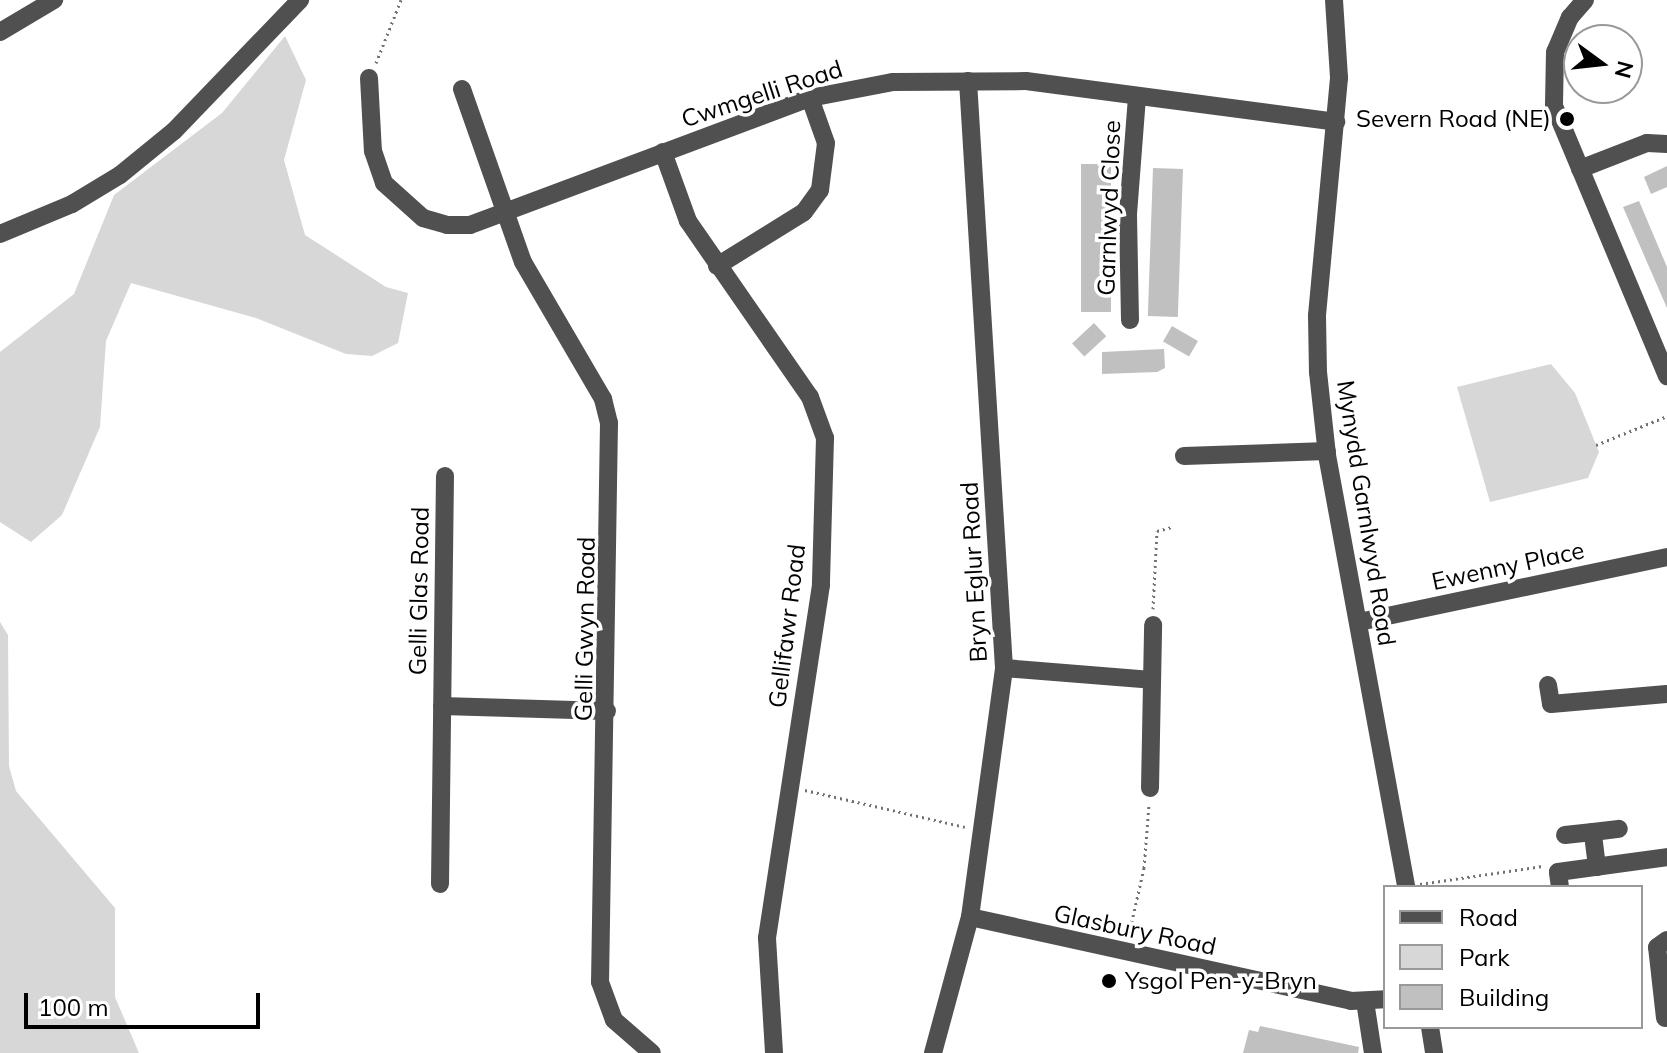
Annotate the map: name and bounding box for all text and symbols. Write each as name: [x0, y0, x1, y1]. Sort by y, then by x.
north arrow: [1563, 24, 1643, 104]
street label: Cwmgelli Road: [678, 54, 846, 134]
text: N: [1609, 58, 1640, 81]
place label: Severn Road (NE): [1356, 105, 1551, 133]
marker: Severn Road (NE): [1558, 110, 1576, 128]
street label: Garnlwyd Close: [1092, 120, 1126, 296]
street label: Mynydd Garnlwyd Road: [1331, 378, 1401, 648]
street label: Bryn Eglur Road: [955, 481, 993, 663]
street label: Gelli Glas Road: [403, 506, 435, 676]
street label: Gelli Gwyn Road: [569, 536, 601, 722]
street label: Ewenny Place: [1429, 536, 1587, 596]
street label: Gellifawr Road: [763, 543, 811, 709]
legend: [1383, 885, 1643, 1029]
street label: Glasbury Road: [1051, 899, 1219, 961]
text: Road: [1459, 902, 1518, 932]
text: Park: [1459, 942, 1510, 972]
place label: Ysgol Pen-y-Bryn: [1125, 967, 1317, 995]
marker: Ysgol Pen-y-Bryn: [1100, 972, 1118, 990]
scale bar: [28, 977, 264, 1027]
text: Building: [1459, 982, 1549, 1012]
text: 100 m: [38, 992, 109, 1022]

